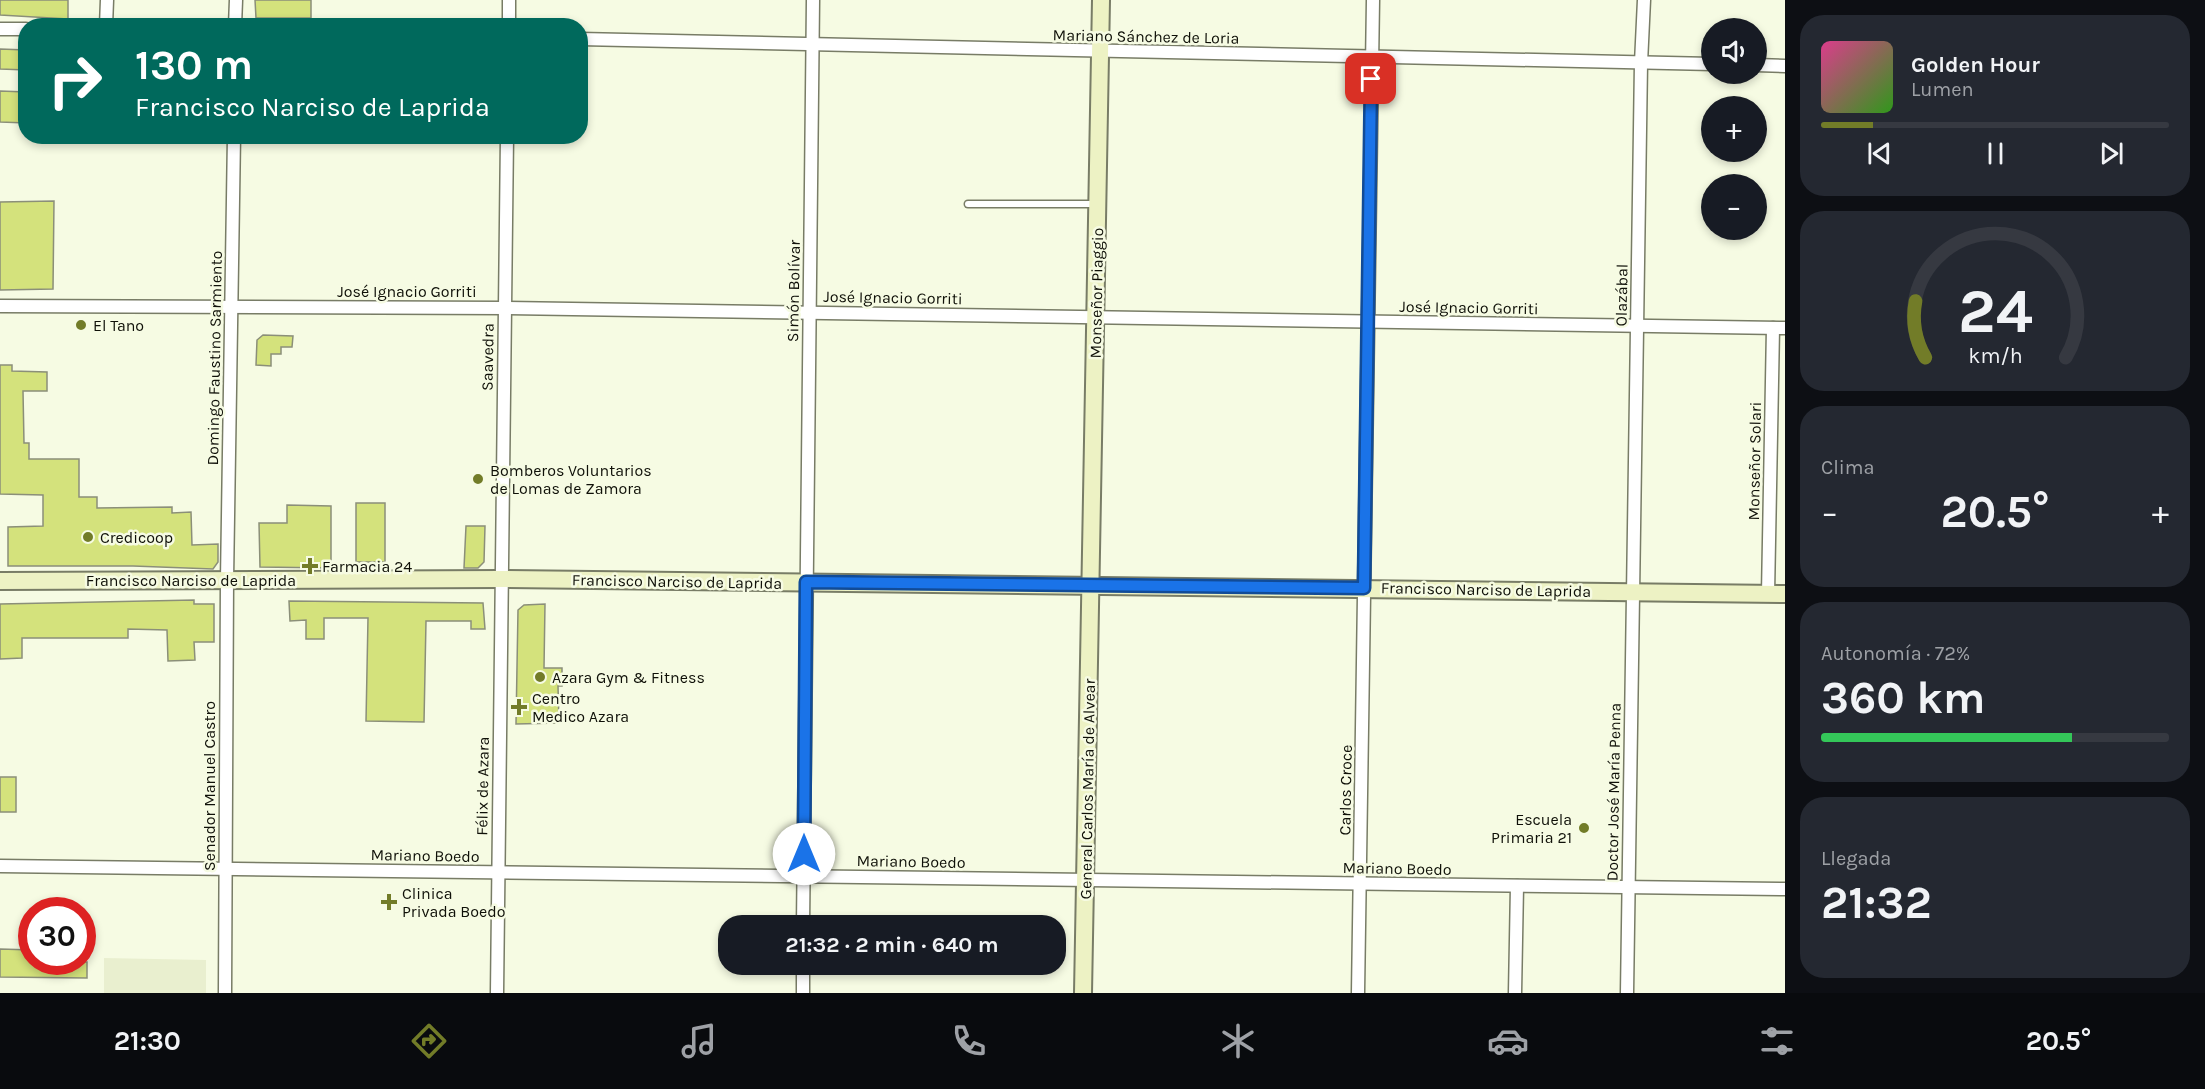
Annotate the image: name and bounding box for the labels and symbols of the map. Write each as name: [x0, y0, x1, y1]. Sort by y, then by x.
street label: Mariano Sánchez de Loria: [1053, 25, 1239, 48]
pin: [1345, 53, 1396, 104]
street label: Monseñor Piaggio: [1086, 228, 1107, 358]
street label: Simón Bolívar: [783, 240, 804, 342]
street label: Domingo Faustino Sarmiento: [203, 250, 226, 466]
street label: Olazábal: [1611, 263, 1632, 327]
street label: José Ignacio Gorriti: [337, 282, 477, 301]
street label: José Ignacio Gorriti: [823, 287, 963, 308]
street label: José Ignacio Gorriti: [1399, 297, 1539, 318]
place label: El Tano: [93, 316, 144, 335]
marker: El Tano: [74, 318, 88, 332]
street label: Saavedra: [477, 323, 498, 391]
street label: Monseñor Solari: [1744, 401, 1765, 521]
place label: Bomberos Voluntarios de Lomas de Zamora: [490, 461, 652, 498]
marker: Bomberos Voluntarios de Lomas de Zamora: [471, 472, 485, 486]
place label: Credicoop: [100, 528, 173, 547]
marker: Credicoop: [81, 530, 95, 544]
place label: Farmacia 24: [322, 557, 412, 576]
marker: Farmacia 24: [303, 559, 317, 573]
street label: Francisco Narciso de Laprida: [572, 570, 782, 593]
street label: Francisco Narciso de Laprida: [86, 571, 296, 590]
street label: Francisco Narciso de Laprida: [1381, 578, 1591, 601]
place label: Azara Gym & Fitness: [552, 668, 705, 687]
marker: Azara Gym & Fitness: [533, 670, 547, 684]
street label: General Carlos María de Alvear: [1076, 678, 1099, 899]
place label: Centro Medico Azara: [532, 689, 629, 726]
marker: Centro Medico Azara: [510, 698, 528, 716]
street label: Senador Manuel Castro: [200, 701, 219, 871]
street label: Doctor José María Penna: [1602, 703, 1625, 881]
street label: Félix de Azara: [472, 736, 493, 836]
street label: Carlos Croce: [1335, 745, 1356, 835]
place label: Escuela Primaria 21: [1491, 810, 1572, 847]
marker: Escuela Primaria 21: [1577, 821, 1591, 835]
position arrow: [772, 822, 836, 886]
street label: Mariano Boedo: [370, 845, 480, 866]
street label: Mariano Boedo: [856, 851, 966, 872]
street label: Mariano Boedo: [1342, 858, 1452, 879]
place label: Clinica Privada Boedo: [402, 884, 505, 921]
marker: Clinica Privada Boedo: [380, 893, 398, 911]
speed limit sign: 30: [18, 897, 96, 975]

